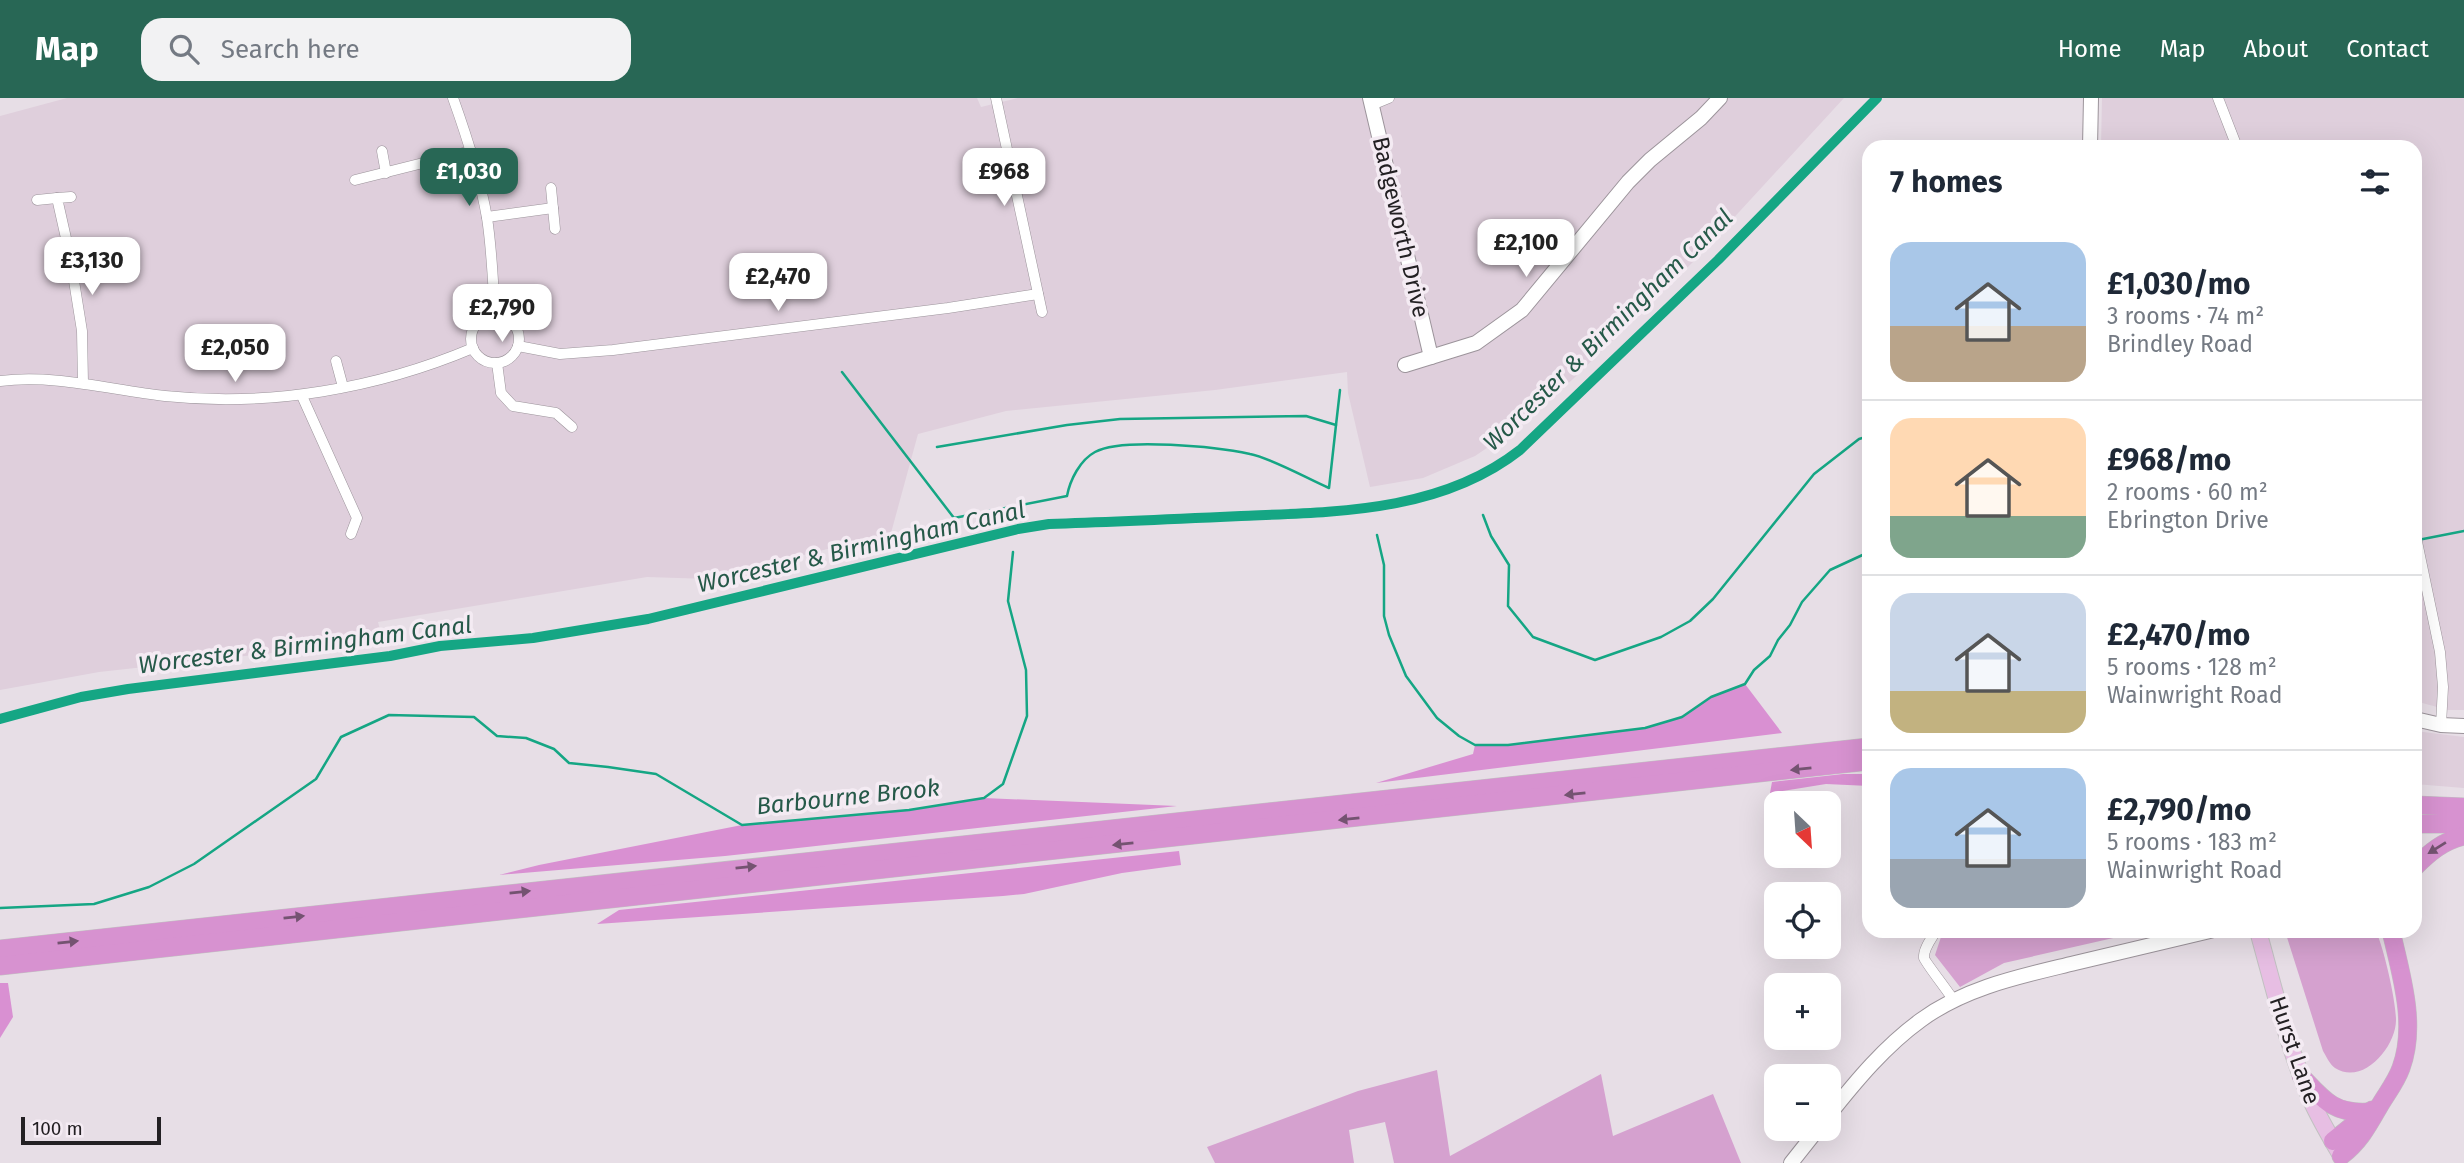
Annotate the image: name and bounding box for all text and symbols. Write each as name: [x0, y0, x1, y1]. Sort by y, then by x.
search box: [141, 18, 631, 81]
text: Map: [35, 29, 99, 69]
icon: search: [165, 30, 203, 68]
text: Search here: [221, 34, 360, 65]
text: Home: [2058, 35, 2122, 63]
text: Map: [2160, 35, 2206, 63]
text: About: [2244, 35, 2308, 63]
text: Contact: [2346, 35, 2429, 63]
street label: Badgeworth Drive: [1367, 134, 1435, 320]
pin: £1,030: [412, 148, 526, 208]
pin: £968: [963, 148, 1045, 208]
text: £1,030: [436, 157, 502, 185]
text: £968: [978, 157, 1030, 185]
icon: filters: [2356, 163, 2394, 201]
text: 7 homes: [1890, 164, 2002, 200]
water label: Worcester & Birmingham Canal: [1478, 203, 1738, 457]
pin: £2,100: [1469, 220, 1583, 279]
text: £2,100: [1493, 228, 1559, 256]
pin: £3,130: [35, 238, 149, 297]
text: £3,130: [60, 246, 124, 274]
pin: £2,470: [721, 254, 835, 313]
text: £2,470: [745, 262, 811, 290]
text: £1,030/mo: [2107, 266, 2251, 302]
icon: home: [1946, 270, 2030, 354]
pin: £2,790: [445, 285, 559, 344]
text: £2,790: [469, 293, 535, 321]
text: 3 rooms · 74 m²: [2107, 302, 2264, 330]
pin: £2,050: [178, 324, 292, 384]
text: Brindley Road: [2107, 330, 2253, 358]
text: £2,050: [201, 333, 269, 361]
text: £968/mo: [2107, 442, 2231, 478]
icon: home: [1946, 446, 2030, 530]
text: 2 rooms · 60 m²: [2107, 478, 2268, 506]
water label: Worcester & Birmingham Canal: [694, 496, 1028, 598]
text: Ebrington Drive: [2107, 506, 2269, 534]
water label: Worcester & Birmingham Canal: [137, 611, 473, 679]
text: £2,470/mo: [2107, 617, 2250, 653]
icon: home: [1946, 621, 2030, 705]
text: 5 rooms · 128 m²: [2107, 653, 2277, 681]
text: Wainwright Road: [2107, 681, 2283, 709]
one-way arrow: [1790, 764, 1812, 775]
water label: Barbourne Brook: [755, 773, 941, 821]
one-way arrow: [1564, 789, 1586, 800]
north arrow: [1764, 791, 1841, 868]
map controls: [1764, 791, 1841, 1141]
text: £2,790/mo: [2107, 792, 2251, 828]
icon: home: [1946, 796, 2030, 880]
one-way arrow: [1338, 813, 1360, 824]
text: 5 rooms · 183 m²: [2107, 828, 2277, 856]
one-way arrow: [1112, 838, 1134, 849]
one-way arrow: [2428, 842, 2447, 855]
text: Wainwright Road: [2107, 856, 2283, 884]
one-way arrow: [735, 862, 757, 873]
button: locate: [1764, 882, 1841, 959]
one-way arrow: [509, 886, 531, 897]
one-way arrow: [283, 911, 305, 922]
one-way arrow: [57, 936, 79, 947]
button: +: [1764, 973, 1841, 1050]
street label: Hurst Lane: [2263, 992, 2327, 1108]
button: −: [1764, 1064, 1841, 1141]
scale bar: [21, 1114, 161, 1146]
text: 100 m: [32, 1117, 83, 1140]

